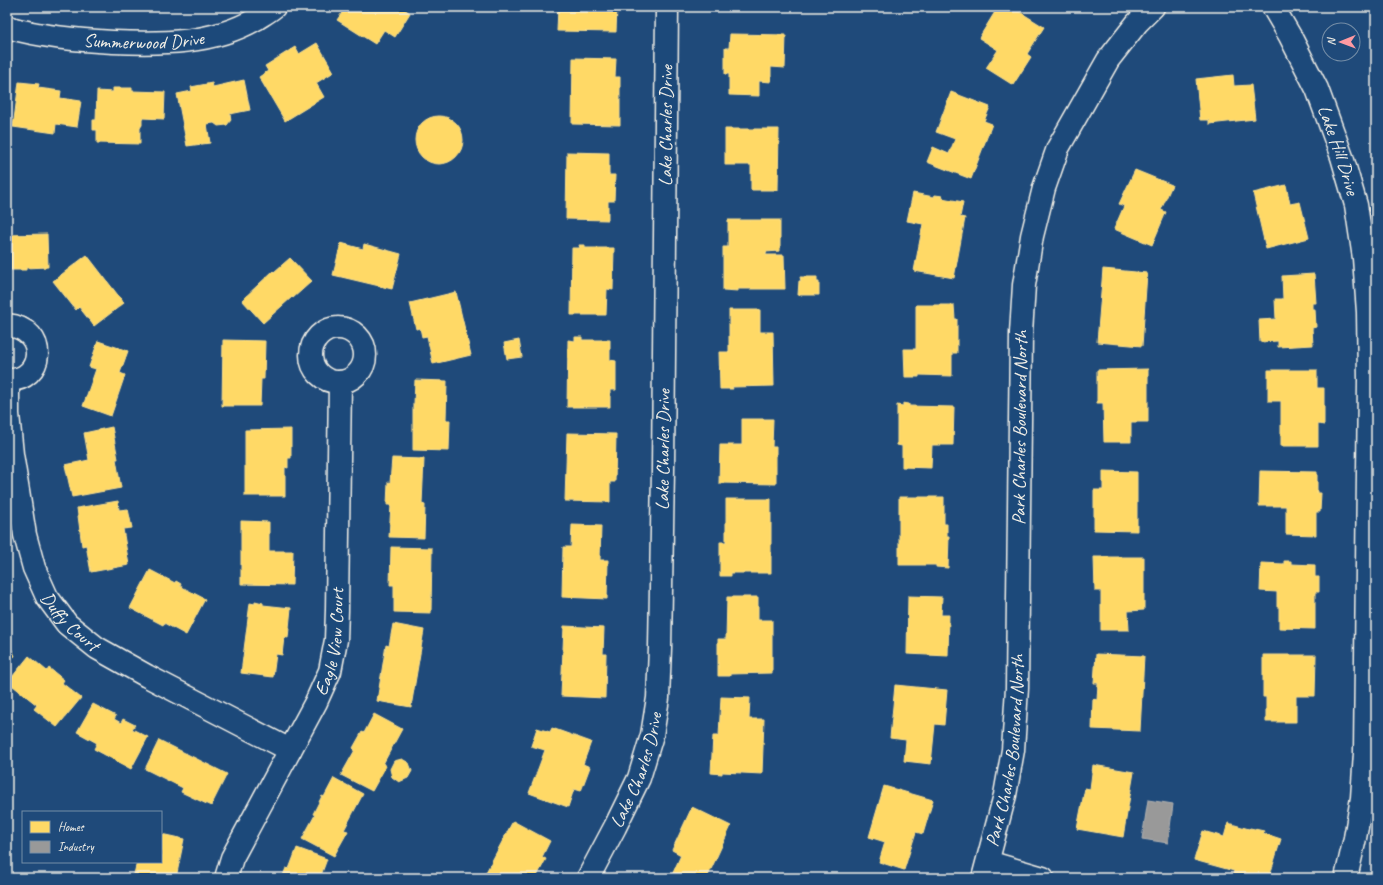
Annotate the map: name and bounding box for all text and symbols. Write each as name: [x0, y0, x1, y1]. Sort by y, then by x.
north arrow: [1321, 22, 1361, 62]
street label: Summerwood Drive: [83, 26, 208, 55]
text: N: [1324, 36, 1338, 46]
street label: Lake Charles Drive: [653, 63, 679, 186]
street label: Lake Hill Drive: [1312, 102, 1365, 200]
street label: Park Charles Boulevard North: [1007, 329, 1033, 525]
street label: Lake Charles Drive: [650, 387, 676, 510]
street label: Eagle View Court: [309, 586, 349, 699]
street label: Duffy Court: [35, 587, 106, 658]
street label: Park Charles Boulevard North: [980, 653, 1029, 849]
street label: Lake Charles Drive: [605, 709, 668, 832]
legend: [22, 811, 162, 863]
text: Homes: [58, 819, 85, 835]
text: Industry: [58, 839, 95, 855]

